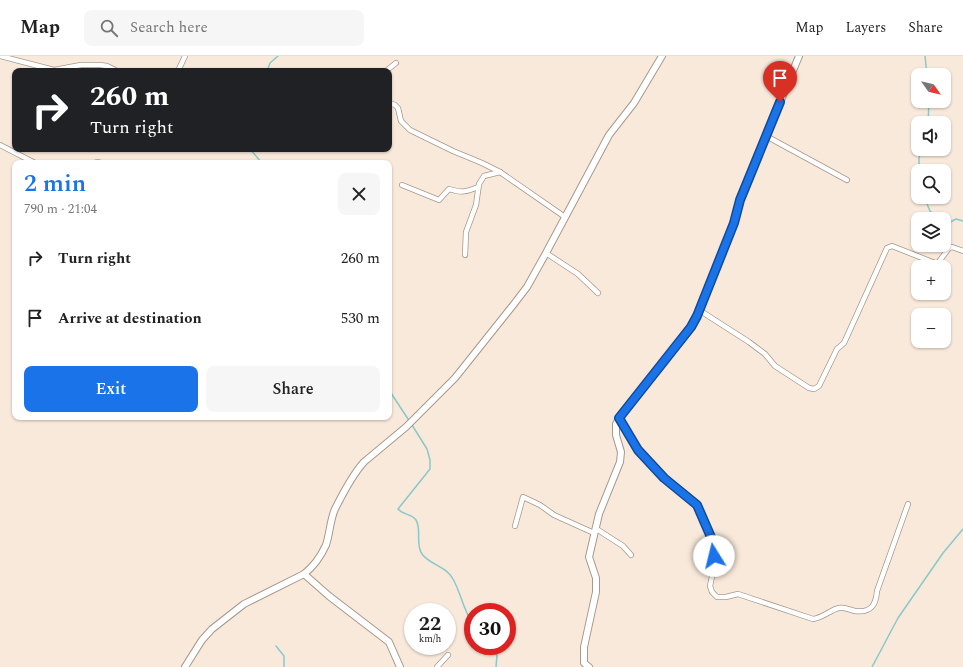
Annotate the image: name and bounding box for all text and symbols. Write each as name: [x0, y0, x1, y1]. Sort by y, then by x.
search box: [84, 10, 364, 46]
text: Map: [20, 13, 60, 42]
text: Search here: [130, 16, 208, 39]
icon: search: [98, 17, 120, 39]
text: Map: [795, 17, 824, 38]
text: Layers: [846, 17, 886, 38]
text: Share: [908, 17, 943, 38]
pin: [763, 61, 797, 102]
icon: arrive: [769, 67, 791, 89]
north arrow: [911, 68, 951, 108]
map controls: [911, 68, 951, 348]
text: 260 m: [90, 75, 169, 118]
icon: right: [24, 84, 76, 136]
text: Turn right: [90, 114, 173, 141]
button: sound: [911, 116, 951, 156]
button: search: [911, 164, 951, 204]
text: 2 min: [24, 166, 86, 202]
button: close: [338, 173, 380, 215]
text: 790 m · 21:04: [24, 199, 97, 219]
button: layers: [911, 212, 951, 252]
icon: right: [24, 247, 46, 269]
text: Turn right: [58, 247, 131, 270]
text: 260 m: [341, 247, 380, 270]
button: +: [911, 260, 951, 300]
icon: arrive: [24, 307, 46, 329]
text: Arrive at destination: [58, 307, 202, 330]
text: 530 m: [341, 307, 380, 330]
button: −: [911, 308, 951, 348]
button: Exit: [24, 366, 198, 412]
button: Share: [206, 366, 380, 412]
position arrow: [693, 535, 735, 577]
speed limit sign: 30: [464, 603, 516, 655]
text: 22: [419, 609, 441, 639]
text: km/h: [419, 631, 441, 647]

